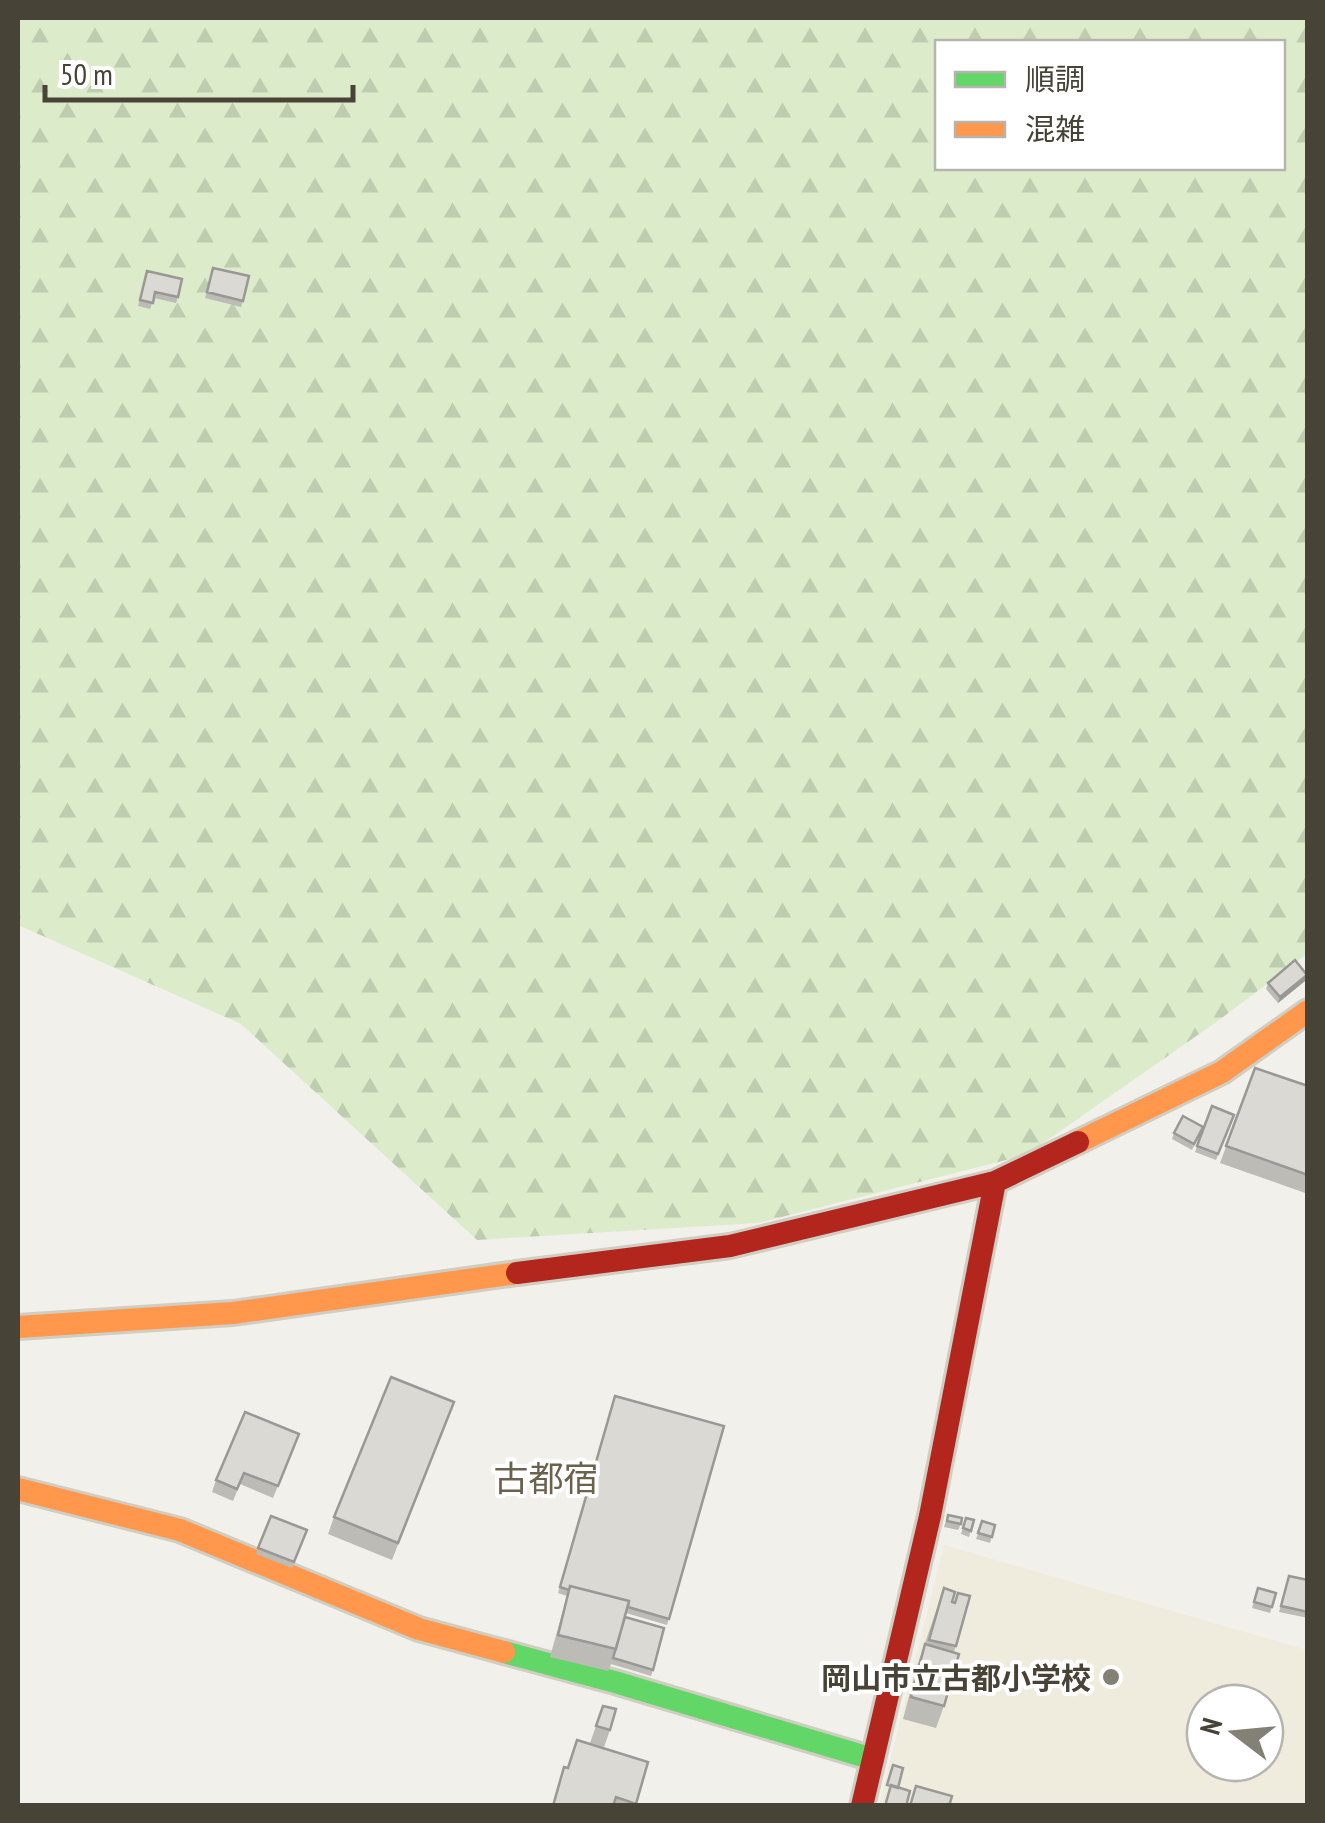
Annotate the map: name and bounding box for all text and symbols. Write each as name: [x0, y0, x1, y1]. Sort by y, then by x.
scale bar: [45, 40, 352, 102]
legend: [935, 40, 1285, 170]
text: 50 m: [60, 54, 113, 93]
text: 順調: [1025, 59, 1085, 98]
text: 混雑: [1025, 109, 1085, 148]
district label: 古都宿: [493, 1455, 599, 1501]
place label: 岡山市立古都小学校: [821, 1658, 1091, 1697]
marker: 岡山市立古都小学校: [1100, 1666, 1122, 1688]
north arrow: [1185, 1683, 1285, 1783]
text: N: [1191, 1714, 1230, 1738]

